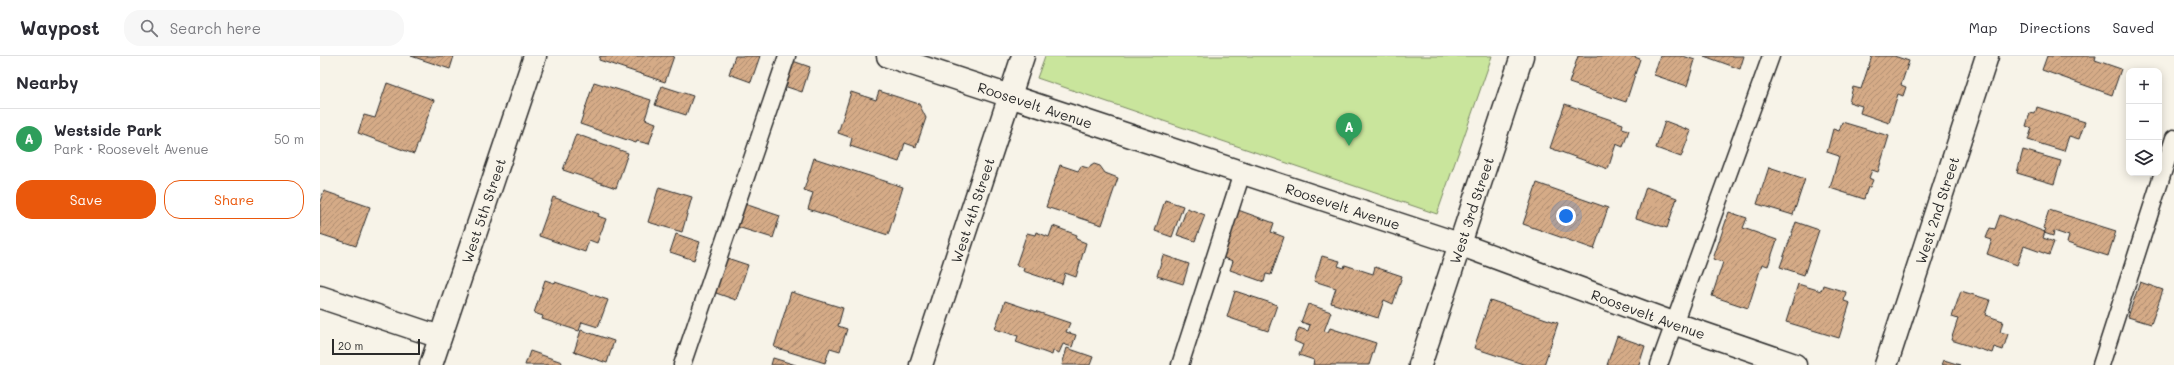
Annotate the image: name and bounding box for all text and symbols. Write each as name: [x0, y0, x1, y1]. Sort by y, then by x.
search box: [124, 10, 404, 46]
text: Waypost: [20, 15, 100, 40]
icon: search: [138, 17, 160, 39]
text: Search here: [170, 18, 261, 38]
text: Map: [1969, 18, 1997, 37]
text: Directions: [2019, 18, 2090, 37]
text: Saved: [2112, 18, 2154, 37]
map controls: [2126, 68, 2162, 176]
button: +: [2126, 68, 2162, 104]
text: Nearby: [16, 71, 78, 93]
street label: Roosevelt Avenue: [975, 77, 1095, 132]
button: −: [2126, 104, 2162, 140]
pin: A: [1336, 113, 1362, 146]
text: Westside Park: [54, 120, 162, 140]
text: A: [24, 130, 34, 147]
text: 50 m: [274, 130, 304, 147]
text: Park · Roosevelt Avenue: [54, 140, 209, 157]
button: layers: [2126, 140, 2162, 176]
street label: West 3rd Street: [1445, 154, 1498, 266]
street label: West 2nd Street: [1910, 154, 1963, 266]
street label: West 5th Street: [456, 155, 510, 266]
street label: West 4th Street: [946, 155, 998, 265]
street label: Roosevelt Avenue: [1283, 178, 1403, 234]
button: Save: [16, 180, 156, 219]
button: Share: [164, 180, 304, 219]
your location: [1556, 206, 1576, 226]
street label: Roosevelt Avenue: [1589, 284, 1708, 343]
scale bar: [332, 337, 420, 356]
text: 20 m: [338, 338, 363, 353]

